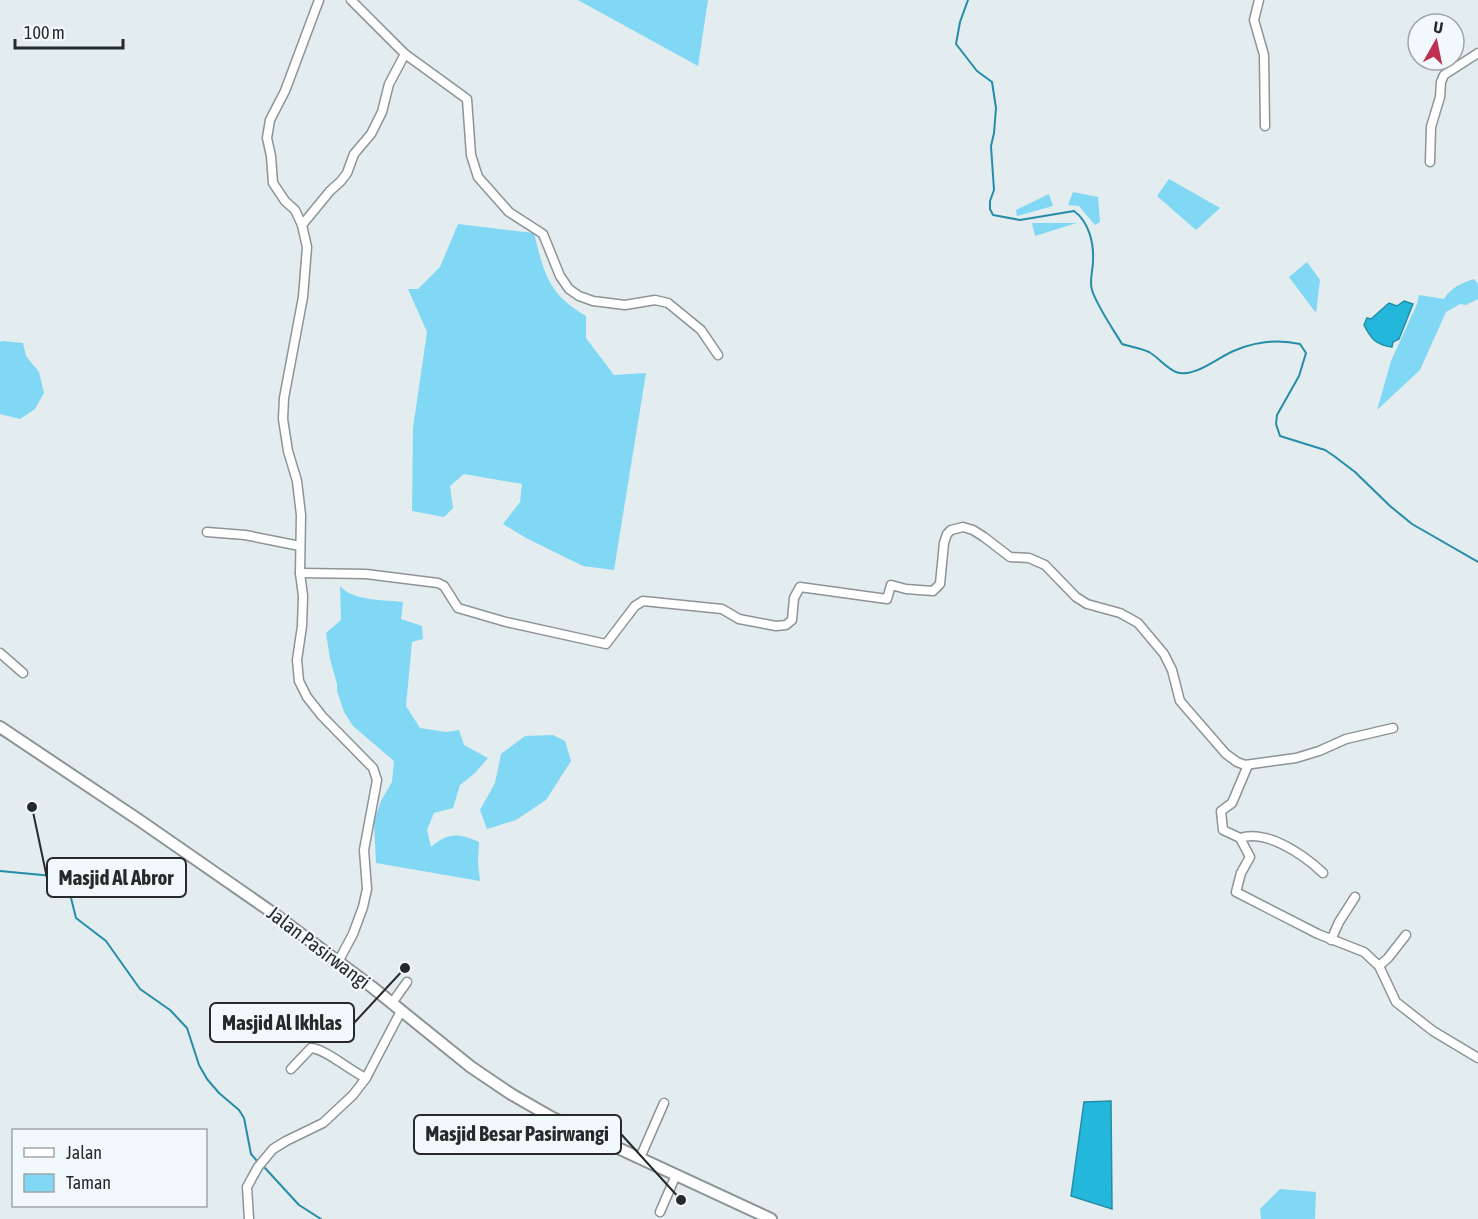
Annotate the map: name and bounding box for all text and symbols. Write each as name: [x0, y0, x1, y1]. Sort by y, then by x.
scale bar: [15, 12, 123, 50]
north arrow: [1406, 12, 1466, 72]
text: U: [1432, 18, 1444, 37]
text: 100 m: [24, 22, 65, 43]
callout: Masjid Al Abror: [47, 858, 186, 897]
text: Masjid Al Abror: [59, 865, 174, 889]
street label: Jalan Pasirwangi: [263, 901, 375, 993]
callout: Masjid Al Ikhlas: [210, 1003, 354, 1042]
text: Masjid Al Ikhlas: [222, 1010, 343, 1034]
callout: Masjid Besar Pasirwangi: [414, 1115, 621, 1154]
text: Masjid Besar Pasirwangi: [425, 1121, 609, 1145]
legend: [12, 1129, 207, 1207]
text: Jalan: [66, 1142, 102, 1163]
text: Taman: [66, 1172, 111, 1193]

